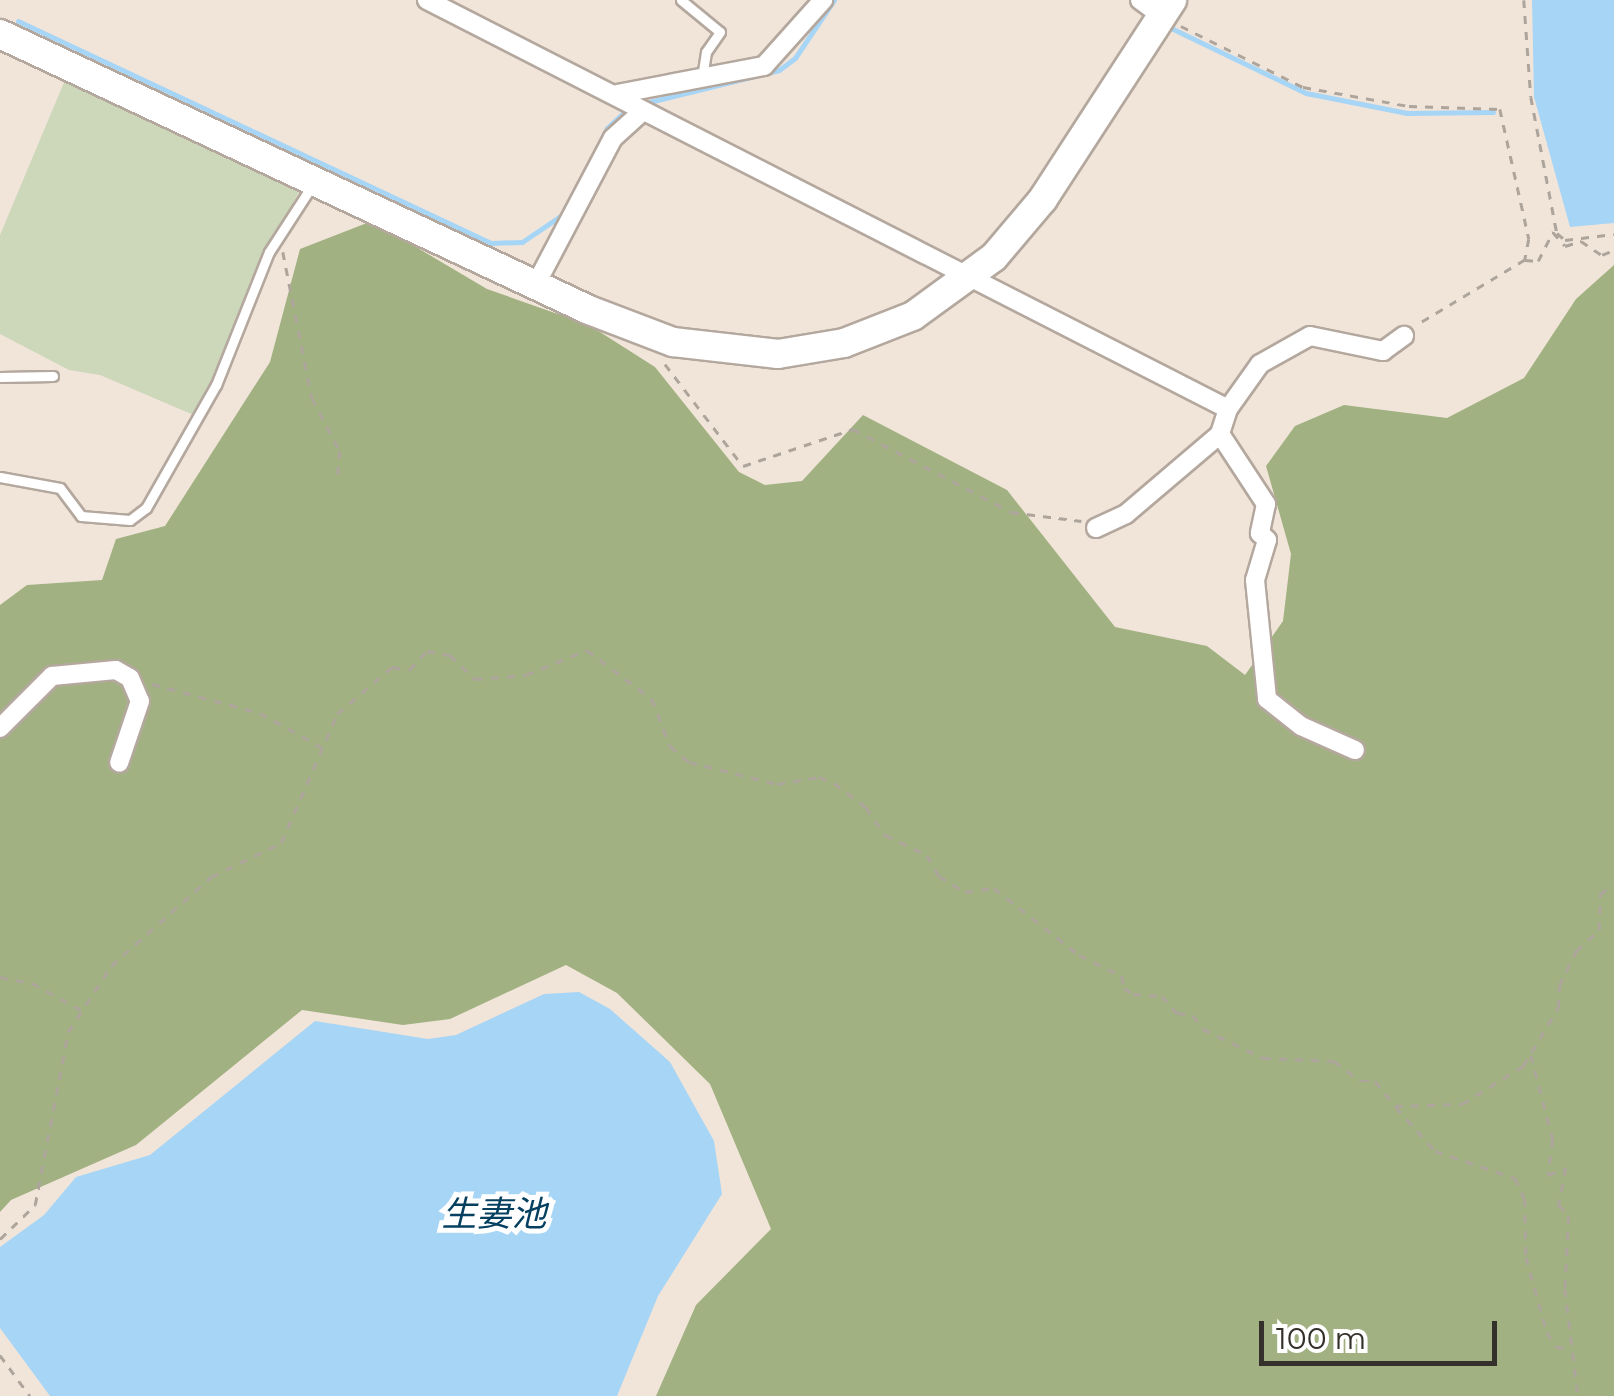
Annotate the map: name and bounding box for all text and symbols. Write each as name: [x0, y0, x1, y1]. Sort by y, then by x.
water label: 生妻池: [442, 1193, 546, 1235]
scale bar: [1264, 1301, 1502, 1363]
text: 100 m: [1276, 1320, 1366, 1357]

